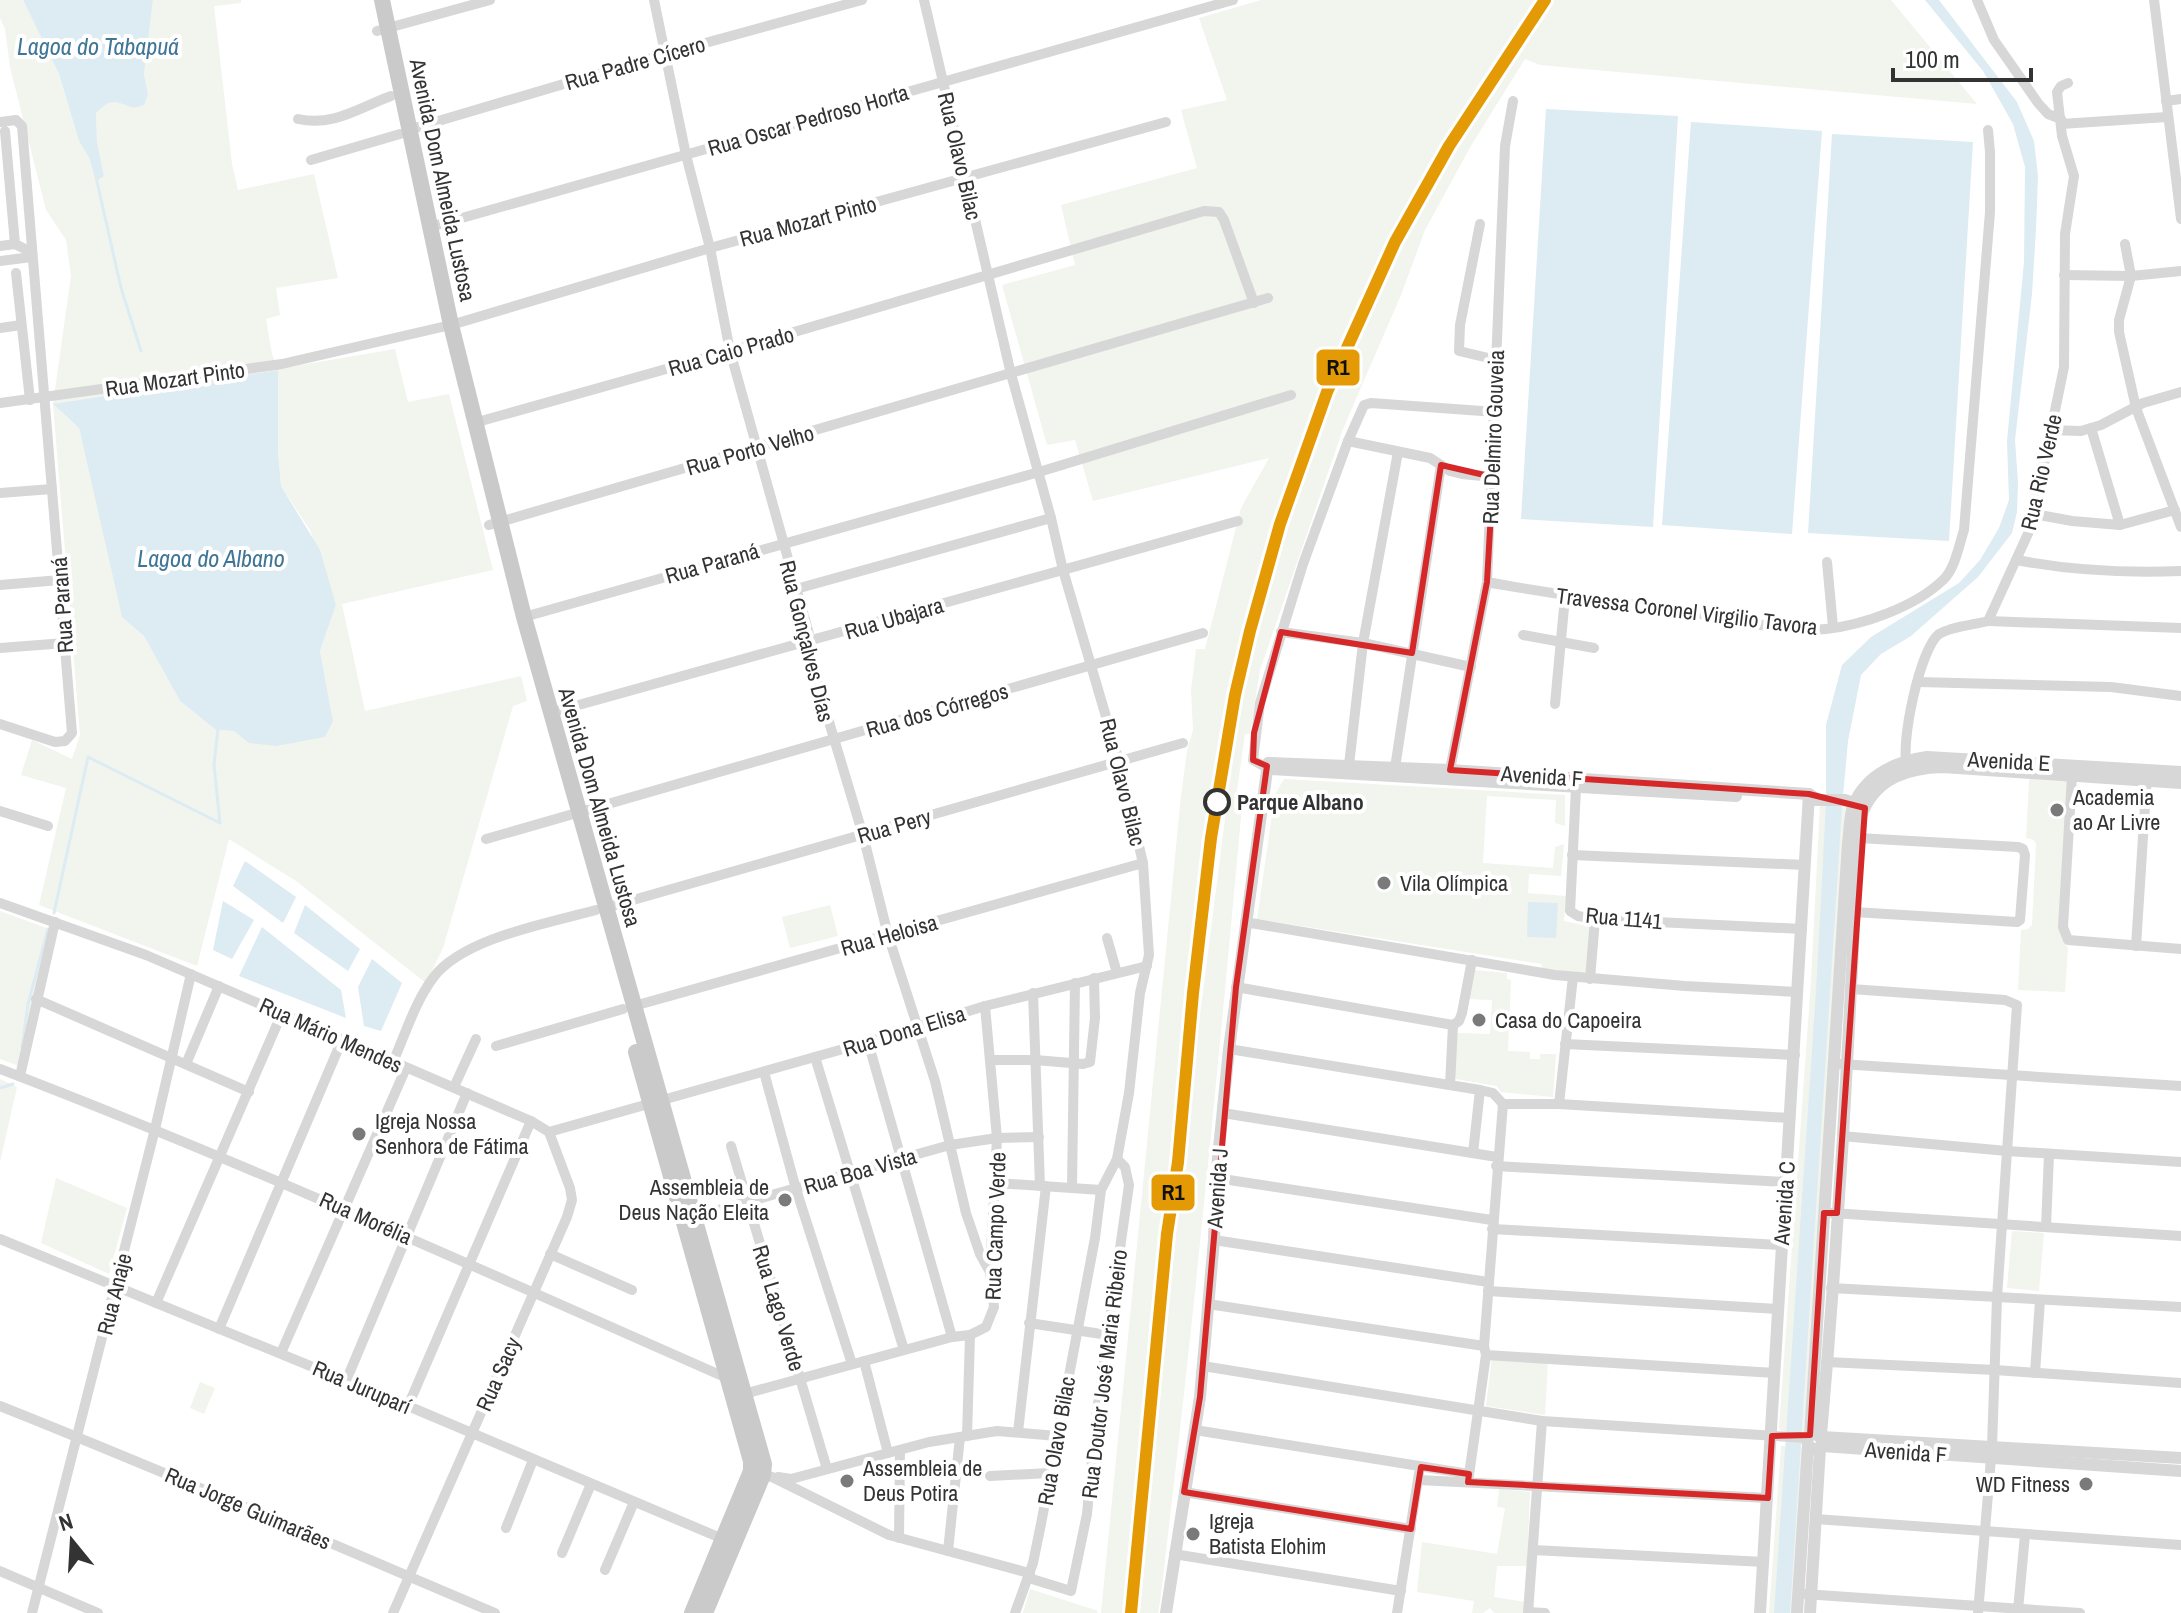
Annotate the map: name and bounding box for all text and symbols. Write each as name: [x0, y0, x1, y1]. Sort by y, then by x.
street label: Rua Padre Cícero: [561, 29, 709, 97]
water label: Lagoa do Tabapuá: [17, 30, 179, 62]
scale bar: [1893, 32, 2031, 82]
text: 100 m: [1905, 43, 1960, 75]
street label: Avenida Dom Almeida Lustosa: [402, 55, 483, 304]
street label: Rua Oscar Pedroso Horta: [704, 77, 912, 163]
street label: Rua Olavo Bilac: [931, 89, 989, 223]
street label: Rua Mozart Pinto: [736, 188, 880, 254]
street label: Rua Caio Prado: [665, 319, 797, 383]
line badge: R1: [1315, 348, 1361, 387]
street label: Rua Delmiro Gouveia: [1475, 349, 1511, 525]
text: R1: [1326, 352, 1350, 382]
street label: Rua Mozart Pinto: [103, 354, 247, 404]
street label: Rua Rio Verde: [2013, 411, 2069, 533]
street label: Rua Porto Velho: [683, 417, 817, 483]
street label: Rua Paraná: [662, 535, 762, 591]
water label: Lagoa do Albano: [137, 542, 285, 574]
street label: Rua Paraná: [44, 556, 80, 654]
street label: Rua Gonçalves Días: [772, 557, 842, 725]
street label: Travessa Coronel Virgilio Tavora: [1555, 580, 1819, 642]
street label: Rua Ubajara: [841, 590, 947, 646]
street label: Rua dos Córregos: [863, 675, 1011, 745]
street label: Avenida Dom Almeida Lustosa: [551, 683, 649, 930]
street label: Rua Olavo Bilac: [1093, 715, 1153, 849]
street label: Avenida E: [1966, 744, 2051, 778]
street label: Avenida F: [1499, 758, 1584, 794]
place label: Academia ao Ar Livre: [2072, 782, 2160, 837]
place label: Parque Albano: [1237, 787, 1364, 817]
marker: Parque Albano: [1204, 789, 1230, 815]
street label: Rua Pery: [854, 801, 934, 851]
marker: Academia ao Ar Livre: [2048, 801, 2066, 819]
place label: Vila Olímpica: [1400, 868, 1508, 898]
marker: Vila Olímpica: [1375, 874, 1393, 892]
street label: Rua 1141: [1584, 900, 1664, 936]
street label: Rua Heloisa: [837, 907, 941, 963]
street label: Rua Mário Mendes: [255, 990, 407, 1080]
street label: Rua Dona Elisa: [839, 998, 969, 1064]
place label: Casa do Capoeira: [1495, 1005, 1641, 1035]
marker: Casa do Capoeira: [1470, 1011, 1488, 1029]
place label: Igreja Nossa Senhora de Fátima: [375, 1106, 529, 1161]
marker: Igreja Nossa Senhora de Fátima: [350, 1125, 368, 1143]
street label: Rua Boa Vista: [800, 1141, 920, 1201]
street label: Avenida J: [1199, 1147, 1235, 1230]
street label: Rua Campo Verde: [977, 1151, 1013, 1301]
street label: Avenida C: [1766, 1160, 1802, 1247]
place label: Assembleia de Deus Nação Eleita: [619, 1172, 769, 1227]
line badge: R1: [1150, 1173, 1196, 1212]
text: R1: [1161, 1177, 1185, 1207]
street label: Rua Morélia: [315, 1184, 417, 1252]
marker: Assembleia de Deus Nação Eleita: [776, 1191, 794, 1209]
street label: Rua Lago Verde: [746, 1241, 812, 1375]
street label: Rua Doutor José Maria Ribeiro: [1074, 1248, 1134, 1500]
street label: Rua Anaje: [89, 1250, 139, 1338]
street label: Rua Sacy: [468, 1332, 528, 1416]
street label: Rua Juruparí: [308, 1353, 417, 1422]
street label: Rua Olavo Bilac: [1030, 1374, 1082, 1508]
street label: Avenida F: [1863, 1434, 1948, 1470]
place label: Assembleia de Deus Potira: [862, 1453, 982, 1508]
street label: Rua Jorge Guimarães: [160, 1460, 336, 1556]
place label: WD Fitness: [1976, 1469, 2070, 1499]
marker: Assembleia de Deus Potira: [838, 1472, 856, 1490]
marker: WD Fitness: [2077, 1475, 2095, 1493]
north arrow: [32, 1501, 112, 1581]
text: N: [55, 1506, 77, 1538]
place label: Igreja Batista Elohim: [1209, 1506, 1326, 1561]
marker: Igreja Batista Elohim: [1184, 1525, 1202, 1543]

